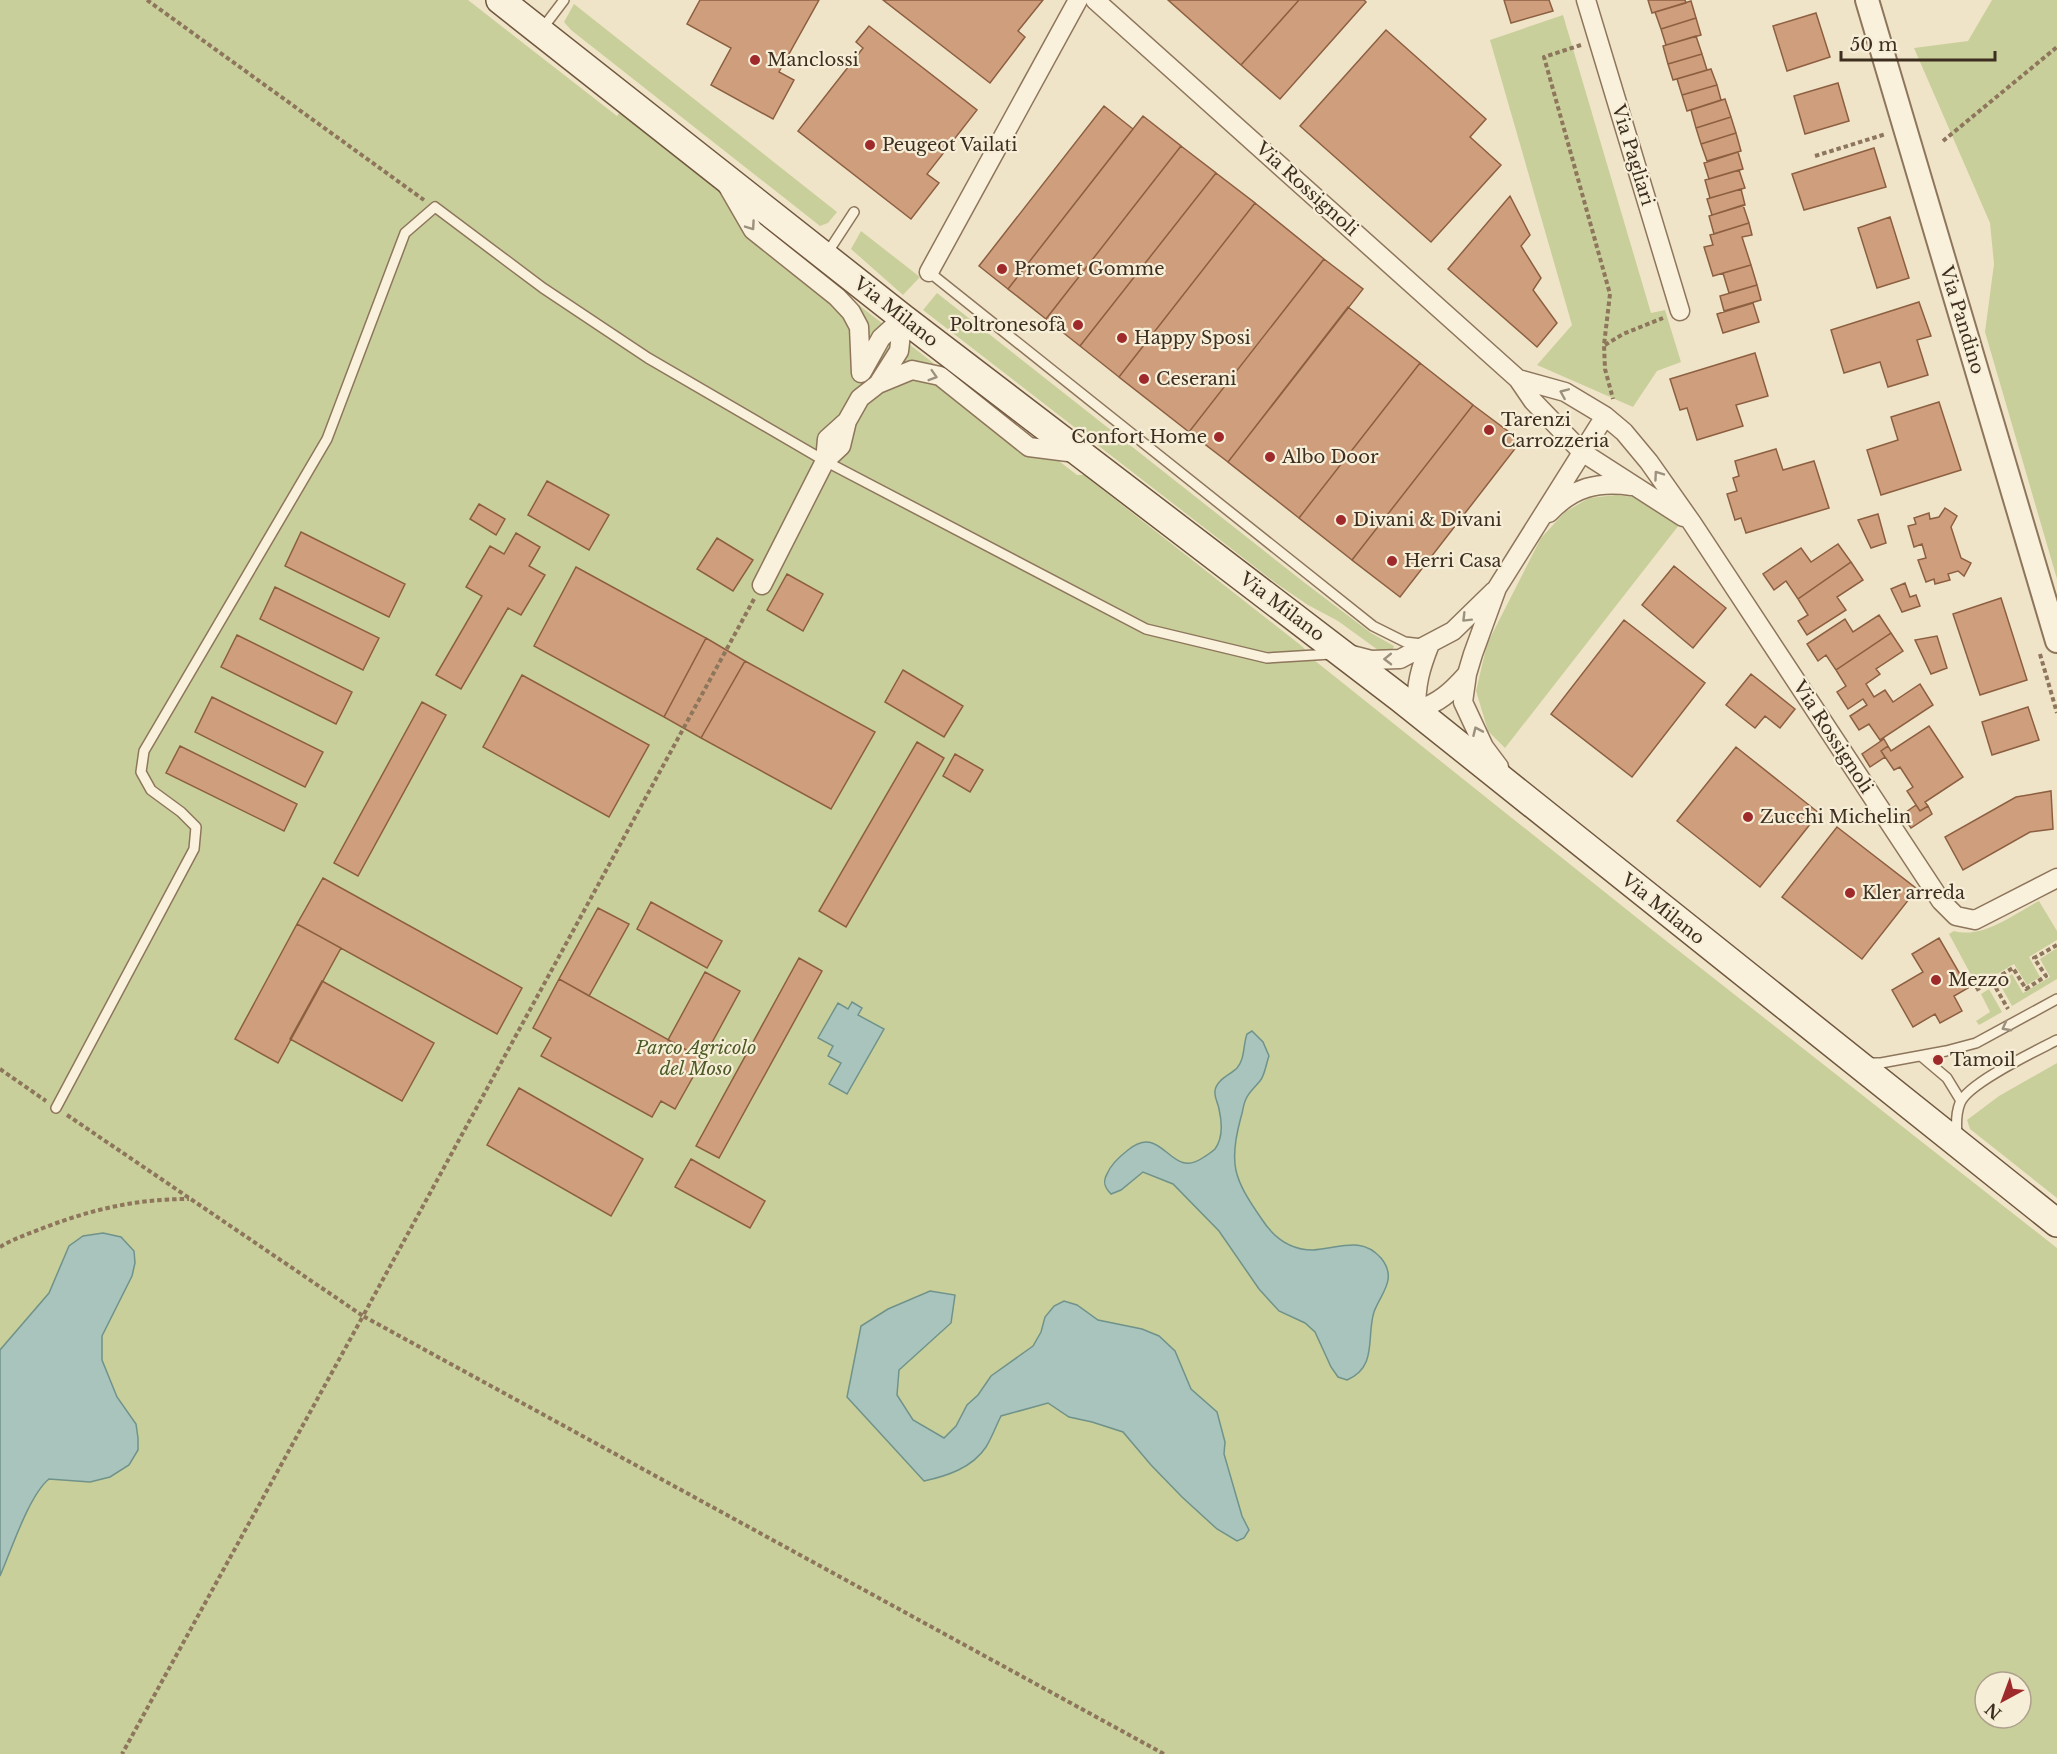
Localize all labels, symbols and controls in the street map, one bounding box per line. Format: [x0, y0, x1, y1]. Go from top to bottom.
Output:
scale bar [1841, 24, 1996, 62]
text: 50 m [1850, 34, 1898, 56]
place label: Manclossi [767, 49, 859, 71]
marker: Manclossi [748, 53, 762, 67]
street label: Via Pagliari [1607, 101, 1659, 208]
place label: Peugeot Vailati [882, 134, 1018, 156]
street label: Via Rossignoli [1251, 137, 1363, 241]
marker: Peugeot Vailati [863, 138, 877, 152]
one-way arrow [744, 219, 755, 230]
place label: Promet Gomme [1014, 258, 1165, 280]
marker: Promet Gomme [995, 262, 1009, 276]
street label: Via Pandino [1935, 262, 1989, 377]
street label: Via Milano [849, 272, 942, 352]
place label: Poltronesofà [950, 314, 1066, 336]
marker: Poltronesofà [1071, 318, 1085, 332]
place label: Happy Sposi [1134, 327, 1251, 349]
marker: Happy Sposi [1115, 331, 1129, 345]
place label: Ceserani [1156, 368, 1236, 390]
one-way arrow [927, 369, 938, 381]
marker: Ceserani [1137, 372, 1151, 386]
one-way arrow [1559, 387, 1569, 400]
place label: Tarenzi Carrozzeria [1501, 409, 1609, 452]
marker: Tarenzi Carrozzeria [1482, 423, 1496, 437]
place label: Confort Home [1071, 426, 1207, 448]
marker: Confort Home [1212, 430, 1226, 444]
place label: Albo Door [1281, 446, 1379, 468]
marker: Albo Door [1263, 450, 1277, 464]
one-way arrow [1654, 471, 1665, 482]
place label: Divani & Divani [1353, 509, 1502, 531]
marker: Divani & Divani [1334, 513, 1348, 527]
place label: Herri Casa [1404, 550, 1502, 572]
marker: Herri Casa [1385, 554, 1399, 568]
street label: Via Milano [1234, 567, 1329, 646]
one-way arrow [1462, 611, 1473, 622]
one-way arrow [1383, 653, 1392, 666]
street label: Via Rossignoli [1788, 676, 1878, 798]
one-way arrow [1472, 727, 1484, 738]
place label: Zucchi Michelin [1760, 806, 1911, 828]
marker: Zucchi Michelin [1741, 810, 1755, 824]
street label: Via Milano [1616, 868, 1709, 949]
place label: Kler arreda [1862, 882, 1965, 904]
marker: Kler arreda [1843, 886, 1857, 900]
place label: Mezzo [1948, 969, 2009, 991]
marker: Mezzo [1929, 973, 1943, 987]
one-way arrow [2001, 1020, 2012, 1031]
park label: Parco Agricolo del Moso [635, 1037, 756, 1080]
place label: Tamoil [1950, 1049, 2016, 1071]
marker: Tamoil [1931, 1053, 1945, 1067]
north arrow [1973, 1670, 2033, 1730]
text: N [1981, 1699, 2005, 1724]

